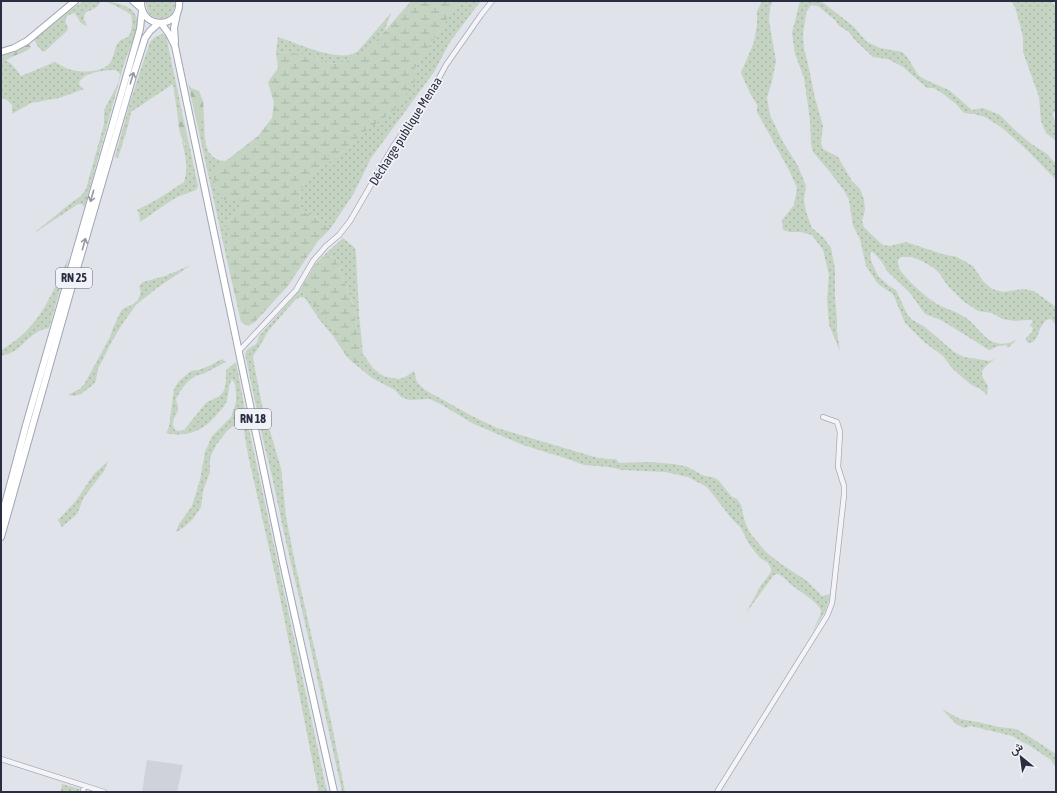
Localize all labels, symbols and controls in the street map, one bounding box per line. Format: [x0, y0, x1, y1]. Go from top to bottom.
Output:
one-way arrow [129, 72, 136, 85]
street label: Décharge publique Menaa [366, 74, 445, 188]
one-way arrow [88, 189, 95, 202]
one-way arrow [81, 237, 88, 250]
road number: RN 25 [56, 268, 92, 288]
road number: RN 18 [235, 409, 271, 429]
north arrow [1001, 737, 1041, 777]
text: ش [1007, 740, 1025, 758]

